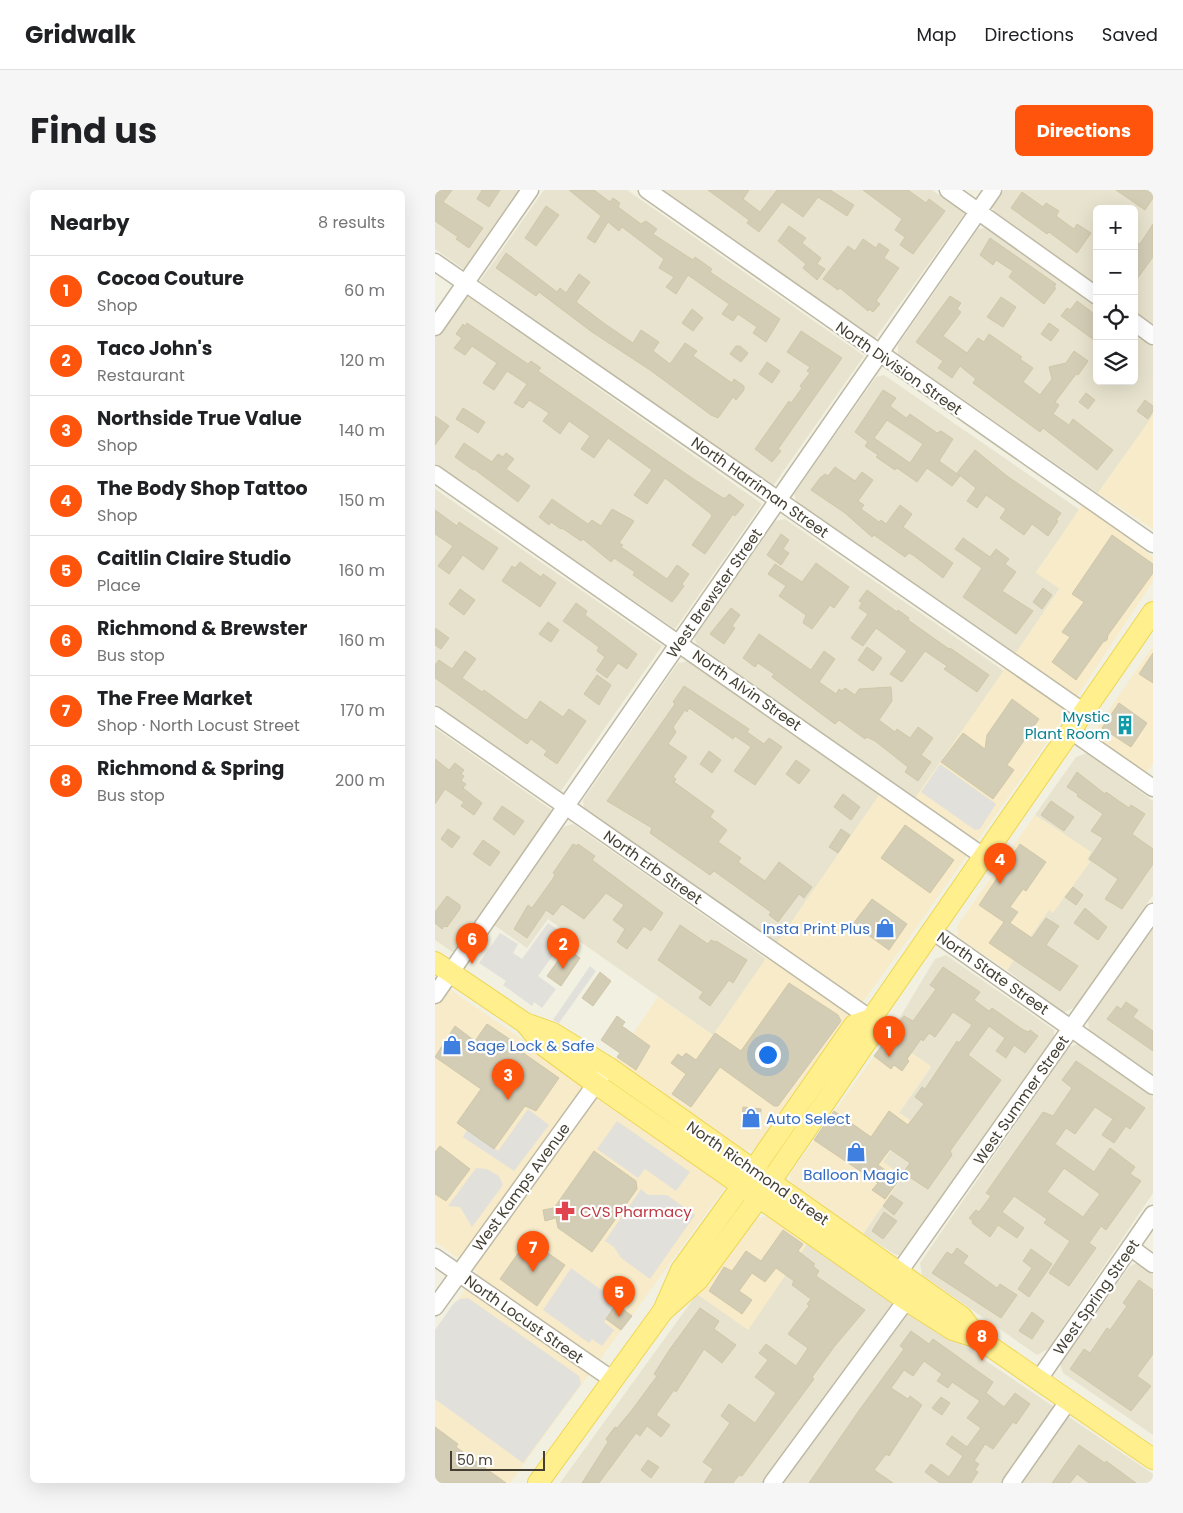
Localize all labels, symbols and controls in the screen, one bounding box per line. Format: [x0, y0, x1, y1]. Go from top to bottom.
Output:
text: Gridwalk [25, 18, 136, 51]
text: Map [917, 22, 956, 47]
text: Directions [984, 22, 1074, 47]
text: Saved [1102, 22, 1158, 47]
button: Directions [1015, 105, 1153, 156]
text: Find us [30, 106, 157, 155]
map controls [1093, 205, 1138, 385]
button: + [1093, 205, 1138, 250]
text: Nearby [50, 208, 130, 237]
text: 8 results [318, 211, 385, 234]
button: − [1093, 250, 1138, 295]
text: Cocoa Couture [97, 265, 244, 292]
text: 1 [63, 279, 69, 302]
text: 60 m [344, 279, 385, 302]
text: Shop [97, 294, 138, 317]
button: locate [1093, 295, 1138, 340]
street label: North Division Street [832, 316, 966, 420]
text: Taco John's [97, 335, 212, 362]
button: layers [1093, 340, 1138, 385]
text: 2 [61, 349, 71, 372]
text: 120 m [340, 349, 385, 372]
text: Restaurant [97, 364, 185, 387]
text: Northside True Value [97, 405, 302, 432]
text: 3 [61, 419, 71, 442]
text: 140 m [339, 419, 385, 442]
street label: North Harriman Street [687, 432, 833, 542]
text: Shop [97, 434, 138, 457]
text: The Body Shop Tattoo [97, 475, 308, 502]
text: 4 [61, 489, 71, 512]
text: 150 m [339, 489, 385, 512]
text: Shop [97, 504, 138, 527]
street label: West Brewster Street [661, 524, 767, 662]
text: Caitlin Claire Studio [97, 545, 291, 572]
text: 5 [61, 559, 71, 582]
text: 160 m [339, 559, 385, 582]
text: Place [97, 574, 141, 597]
text: Richmond & Brewster [97, 615, 307, 642]
text: 6 [61, 629, 71, 652]
text: 160 m [339, 629, 385, 652]
text: Bus stop [97, 644, 165, 667]
street label: North Alvin Street [688, 645, 806, 735]
text: The Free Market [97, 685, 252, 712]
text: 7 [62, 699, 70, 722]
text: 170 m [340, 699, 385, 722]
place label: Mystic Plant Room [1025, 706, 1110, 744]
text: Shop · North Locust Street [97, 714, 300, 737]
building icon: Mystic Plant Room [1114, 714, 1136, 736]
text: Richmond & Spring [97, 755, 284, 782]
text: 8 [61, 769, 71, 792]
text: 200 m [335, 769, 385, 792]
text: Bus stop [97, 784, 165, 807]
street label: North Erb Street [599, 825, 707, 909]
pin: 4 [984, 843, 1016, 884]
shop icon: Insta Print Plus [874, 917, 896, 939]
place label: Insta Print Plus [762, 918, 870, 939]
pin: 6 [456, 923, 488, 964]
street label: North State Street [933, 927, 1053, 1019]
pin: 2 [547, 928, 579, 969]
pin: 1 [873, 1016, 905, 1057]
street label: West Summer Street [968, 1031, 1074, 1169]
shop icon: Sage Lock & Safe [441, 1034, 463, 1056]
place label: Sage Lock & Safe [467, 1035, 595, 1056]
your location [755, 1042, 781, 1068]
pin: 3 [492, 1059, 524, 1100]
shop icon: Auto Select [740, 1107, 762, 1129]
place label: Auto Select [766, 1108, 850, 1129]
street label: North Richmond Street [683, 1116, 833, 1230]
street label: West Kamps Avenue [467, 1118, 575, 1256]
shop icon: Balloon Magic [845, 1141, 867, 1163]
place label: Balloon Magic [803, 1164, 909, 1185]
pharmacy icon: CVS Pharmacy [554, 1200, 576, 1222]
place label: CVS Pharmacy [580, 1201, 692, 1222]
pin: 7 [517, 1231, 549, 1272]
street label: West Spring Street [1048, 1235, 1144, 1359]
street label: North Locust Street [460, 1270, 588, 1368]
pin: 5 [603, 1276, 635, 1317]
pin: 8 [966, 1320, 998, 1361]
scale bar [450, 1448, 545, 1471]
text: 50 m [457, 1450, 493, 1470]

